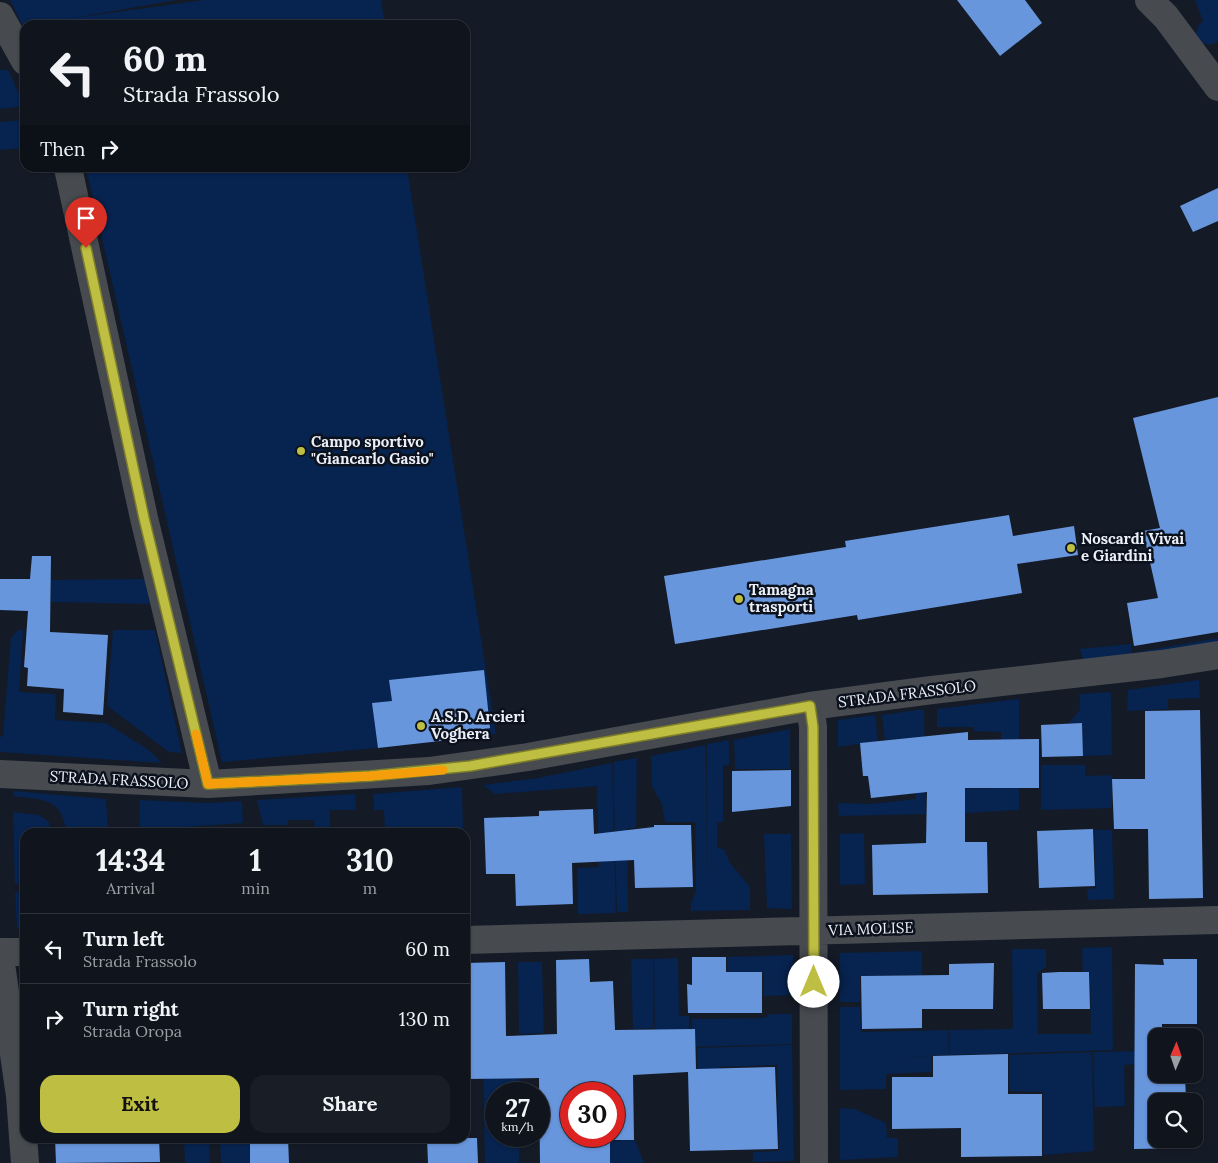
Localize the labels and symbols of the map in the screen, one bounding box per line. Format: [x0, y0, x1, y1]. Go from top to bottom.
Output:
pin [65, 197, 107, 248]
place label: Campo sportivo "Giancarlo Gasio" [311, 432, 434, 468]
marker: Campo sportivo "Giancarlo Gasio" [295, 445, 307, 457]
place label: Noscardi Vivai e Giardini [1081, 529, 1184, 565]
marker: Noscardi Vivai e Giardini [1065, 542, 1077, 554]
place label: Tamagna trasporti [749, 580, 814, 616]
marker: Tamagna trasporti [733, 593, 745, 605]
street label: STRADA FRASSOLO [837, 676, 977, 711]
place label: A.S.D. Arcieri Voghera [431, 707, 525, 743]
marker: A.S.D. Arcieri Voghera [415, 720, 427, 732]
street label: STRADA FRASSOLO [49, 766, 189, 793]
street label: VIA MOLISE [827, 918, 914, 940]
position arrow [787, 955, 839, 1007]
north arrow [1148, 1028, 1202, 1082]
speed limit sign: 30 [560, 1082, 625, 1147]

